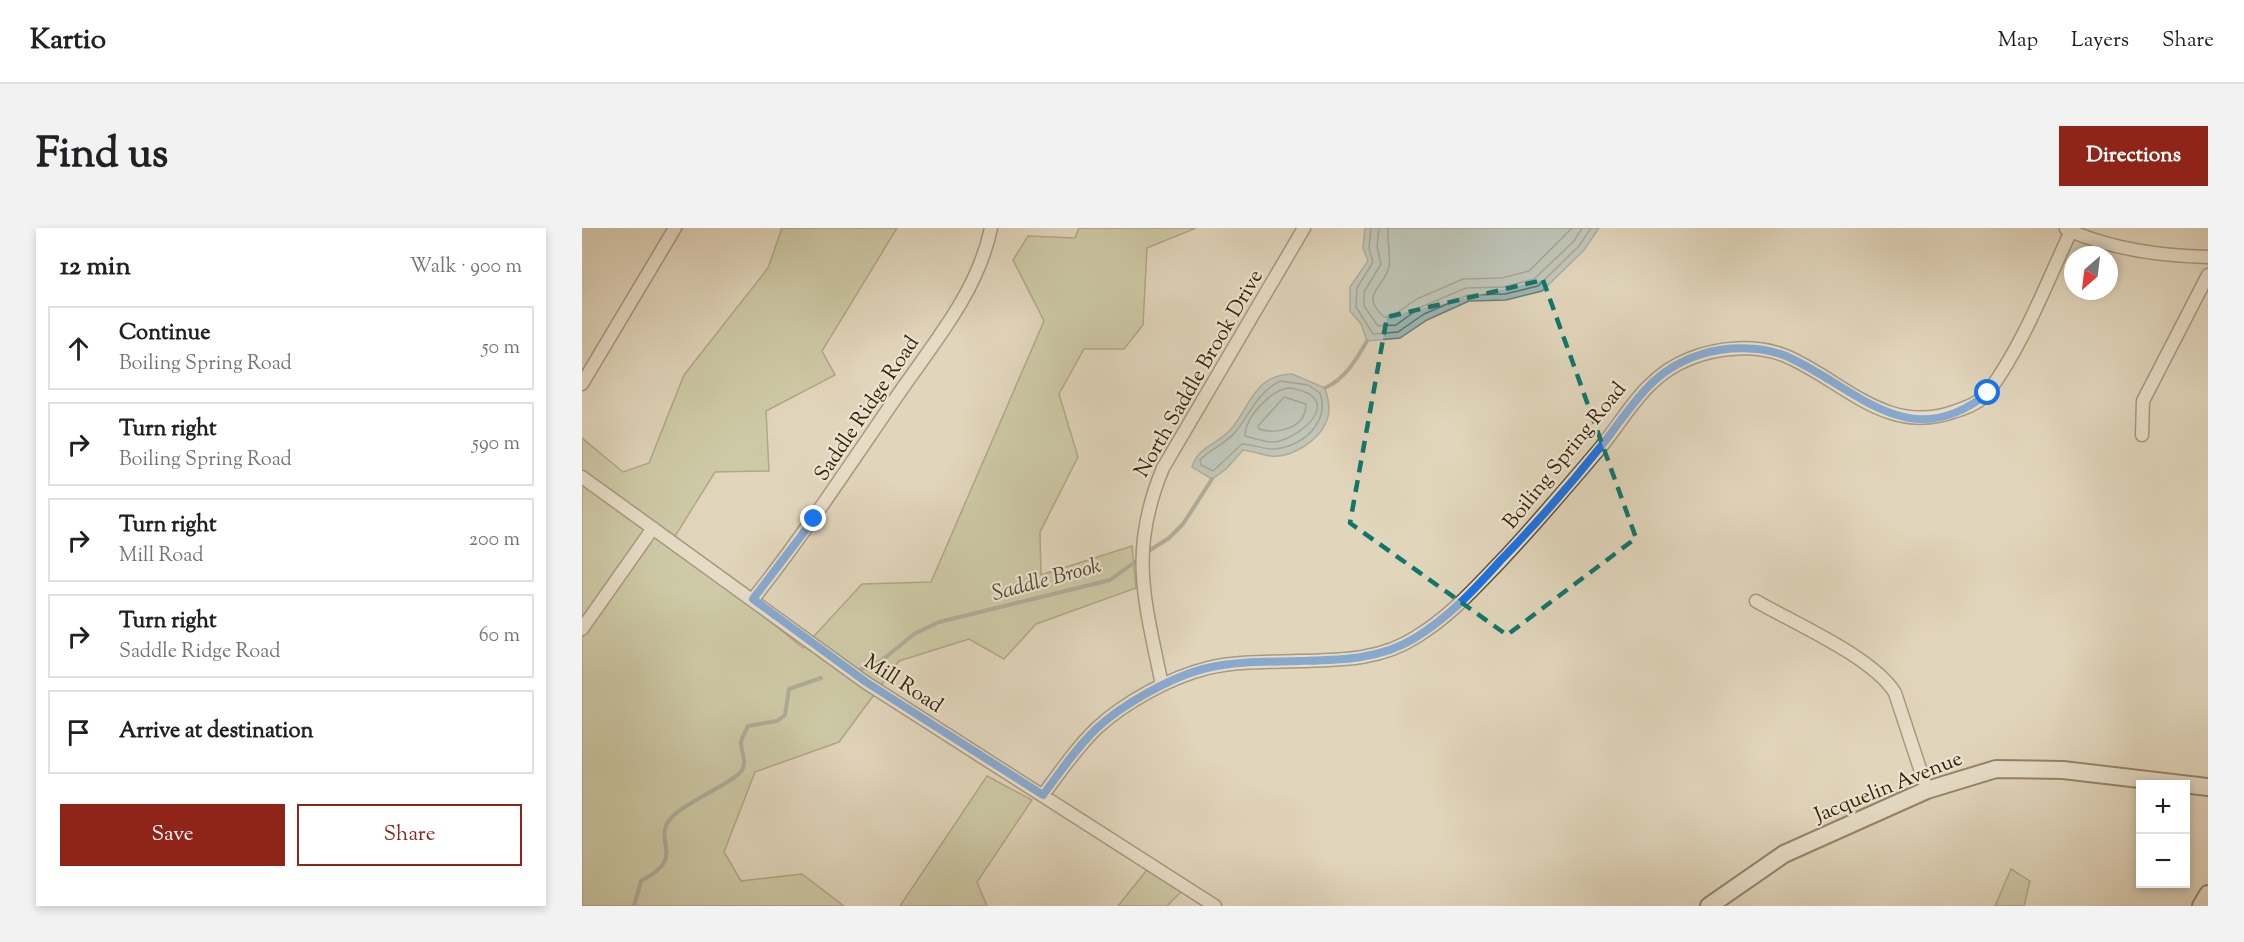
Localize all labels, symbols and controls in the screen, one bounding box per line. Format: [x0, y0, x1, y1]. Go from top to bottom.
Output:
text: Kartio [30, 21, 106, 61]
text: Map [1998, 26, 2038, 56]
text: Layers [2071, 26, 2129, 56]
text: Share [2162, 26, 2214, 56]
text: Find us [36, 126, 168, 186]
button: Directions [2059, 126, 2208, 186]
north arrow [2064, 246, 2118, 300]
text: 12 min [60, 249, 131, 286]
text: Walk · 900 m [410, 253, 522, 282]
street label: North Saddle Brook Drive [1128, 264, 1272, 484]
text: Continue [119, 318, 210, 350]
street label: Saddle Ridge Road [808, 330, 928, 488]
icon: ahead [62, 332, 95, 365]
text: 50 m [482, 334, 520, 363]
text: Boiling Spring Road [119, 350, 292, 379]
street label: Boiling Spring Road [1497, 376, 1634, 536]
route start [1974, 379, 2000, 405]
text: Turn right [119, 414, 216, 446]
icon: right [62, 428, 95, 461]
text: 590 m [472, 430, 520, 459]
text: Boiling Spring Road [119, 446, 292, 475]
route end [800, 505, 826, 531]
text: Turn right [119, 510, 216, 542]
icon: right [62, 524, 95, 557]
text: 200 m [469, 526, 520, 555]
text: Mill Road [119, 542, 203, 571]
water label: Saddle Brook [989, 551, 1105, 611]
text: Turn right [119, 606, 216, 638]
icon: right [62, 620, 95, 653]
text: 60 m [479, 622, 520, 651]
text: Saddle Ridge Road [119, 638, 280, 667]
street label: Mill Road [858, 648, 948, 721]
icon: arrive [62, 716, 95, 749]
text: Arrive at destination [119, 716, 314, 748]
street label: Jacquelin Avenue [1809, 745, 1967, 832]
map controls [2136, 780, 2190, 888]
button: + [2136, 780, 2190, 834]
button: Save [60, 804, 285, 866]
button: Share [297, 804, 522, 866]
button: − [2136, 834, 2190, 888]

